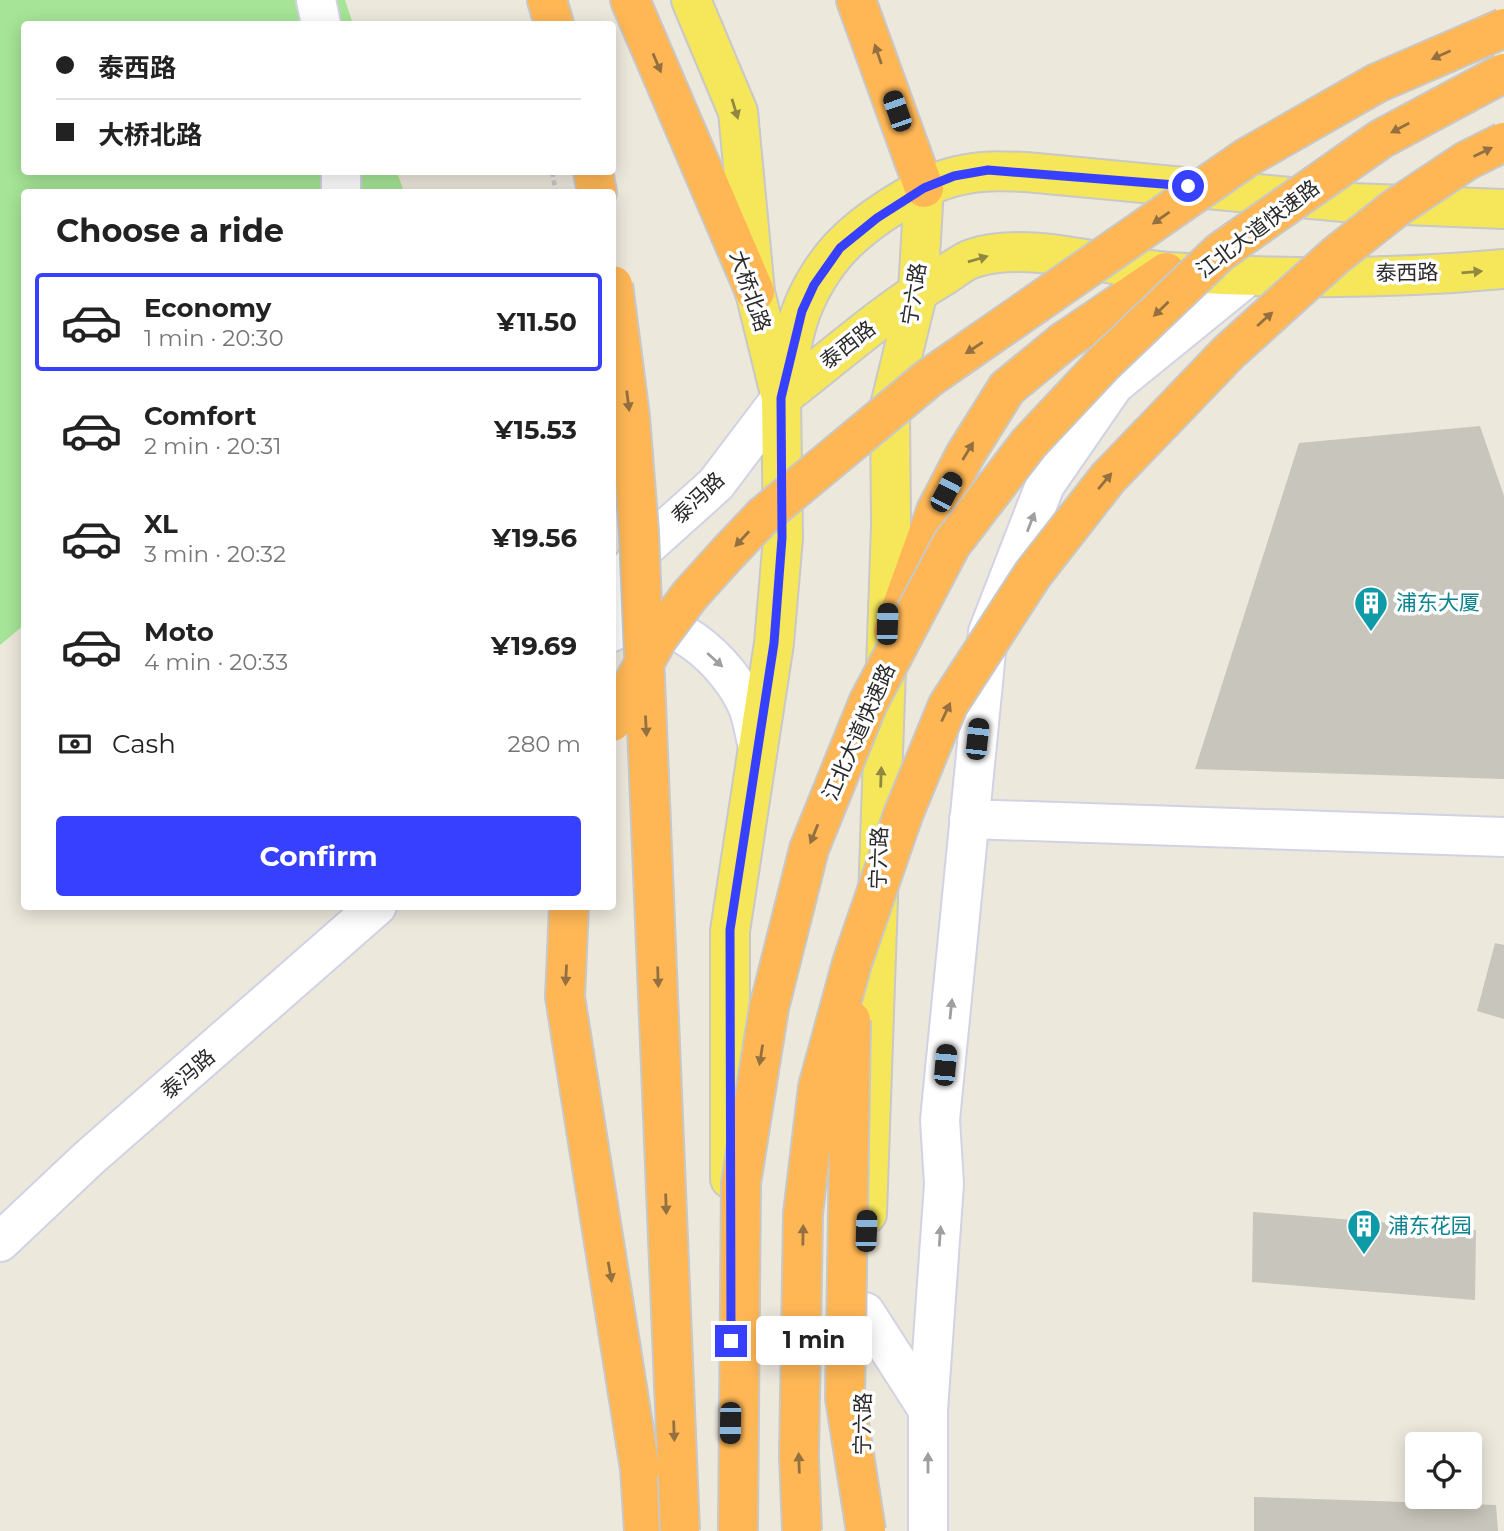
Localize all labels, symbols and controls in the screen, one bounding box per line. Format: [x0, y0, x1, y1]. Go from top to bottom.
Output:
one-way arrow [872, 43, 883, 64]
one-way arrow [1431, 49, 1451, 61]
text: 泰西路 [98, 52, 176, 84]
one-way arrow [652, 52, 663, 73]
car [881, 88, 914, 134]
one-way arrow [731, 98, 741, 119]
text: 大桥北路 [98, 119, 202, 151]
one-way arrow [1391, 122, 1410, 134]
one-way arrow [1474, 146, 1494, 158]
route start [1172, 170, 1204, 202]
street label: 江北大道快速路 [1191, 174, 1324, 283]
text: Choose a ride [56, 211, 284, 250]
one-way arrow [1152, 211, 1170, 225]
street label: 大桥北路 [725, 247, 776, 335]
one-way arrow [967, 253, 989, 264]
street label: 泰西路 [1375, 259, 1439, 286]
street label: 宁六路 [896, 261, 931, 327]
one-way arrow [1462, 266, 1484, 277]
icon: car [60, 291, 123, 354]
text: Economy [144, 292, 271, 324]
one-way arrow [1152, 300, 1169, 317]
text: ¥11.50 [497, 306, 577, 338]
one-way arrow [1256, 312, 1273, 328]
street label: 泰西路 [815, 315, 880, 374]
text: 1 min · 20:30 [144, 324, 284, 352]
one-way arrow [965, 341, 983, 355]
one-way arrow [622, 390, 633, 412]
icon: car [60, 399, 123, 462]
text: Comfort [144, 400, 256, 432]
text: ¥15.53 [494, 414, 577, 446]
text: 2 min · 20:31 [144, 432, 281, 460]
one-way arrow [962, 441, 974, 460]
street label: 泰冯路 [666, 467, 729, 529]
car [927, 469, 966, 515]
one-way arrow [1097, 473, 1112, 490]
icon: car [60, 507, 123, 570]
text: XL [144, 508, 178, 540]
one-way arrow [1026, 511, 1037, 532]
text: ¥19.56 [492, 522, 577, 554]
one-way arrow [734, 530, 750, 548]
text: 3 min · 20:32 [144, 540, 286, 568]
building icon: 浦东大厦 [1352, 584, 1390, 633]
place label: 浦东大厦 [1396, 590, 1480, 615]
car [876, 603, 899, 645]
icon: car [60, 615, 123, 678]
text: Moto [144, 616, 214, 648]
text: ¥19.69 [491, 630, 577, 662]
text: 4 min · 20:33 [144, 648, 288, 676]
one-way arrow [706, 652, 723, 668]
street label: 江北大道快速路 [817, 660, 900, 804]
one-way arrow [940, 702, 952, 722]
one-way arrow [640, 715, 651, 737]
car [965, 717, 990, 761]
icon: cash [56, 725, 94, 763]
text: Cash [112, 728, 176, 760]
text: 280 m [508, 730, 581, 758]
one-way arrow [876, 766, 887, 788]
button: Confirm [56, 816, 581, 896]
one-way arrow [809, 824, 820, 845]
street label: 宁六路 [865, 826, 892, 890]
one-way arrow [560, 964, 571, 986]
one-way arrow [652, 966, 663, 988]
one-way arrow [945, 998, 956, 1020]
car [933, 1043, 958, 1087]
street label: 泰冯路 [156, 1044, 220, 1104]
one-way arrow [755, 1044, 766, 1066]
one-way arrow [660, 1193, 672, 1215]
building icon: 浦东花园 [1345, 1207, 1383, 1256]
car [855, 1210, 878, 1252]
place label: 浦东花园 [1388, 1213, 1472, 1238]
one-way arrow [797, 1224, 809, 1246]
one-way arrow [935, 1224, 946, 1246]
one-way arrow [605, 1261, 616, 1283]
callout: 1 min [756, 1316, 871, 1366]
route end [715, 1325, 747, 1357]
text: 1 min [783, 1326, 845, 1354]
street label: 宁六路 [849, 1392, 876, 1456]
car [720, 1402, 741, 1444]
one-way arrow [669, 1421, 680, 1443]
map controls [1405, 1432, 1482, 1509]
button: locate [1405, 1432, 1482, 1509]
one-way arrow [793, 1452, 805, 1474]
one-way arrow [922, 1452, 934, 1474]

